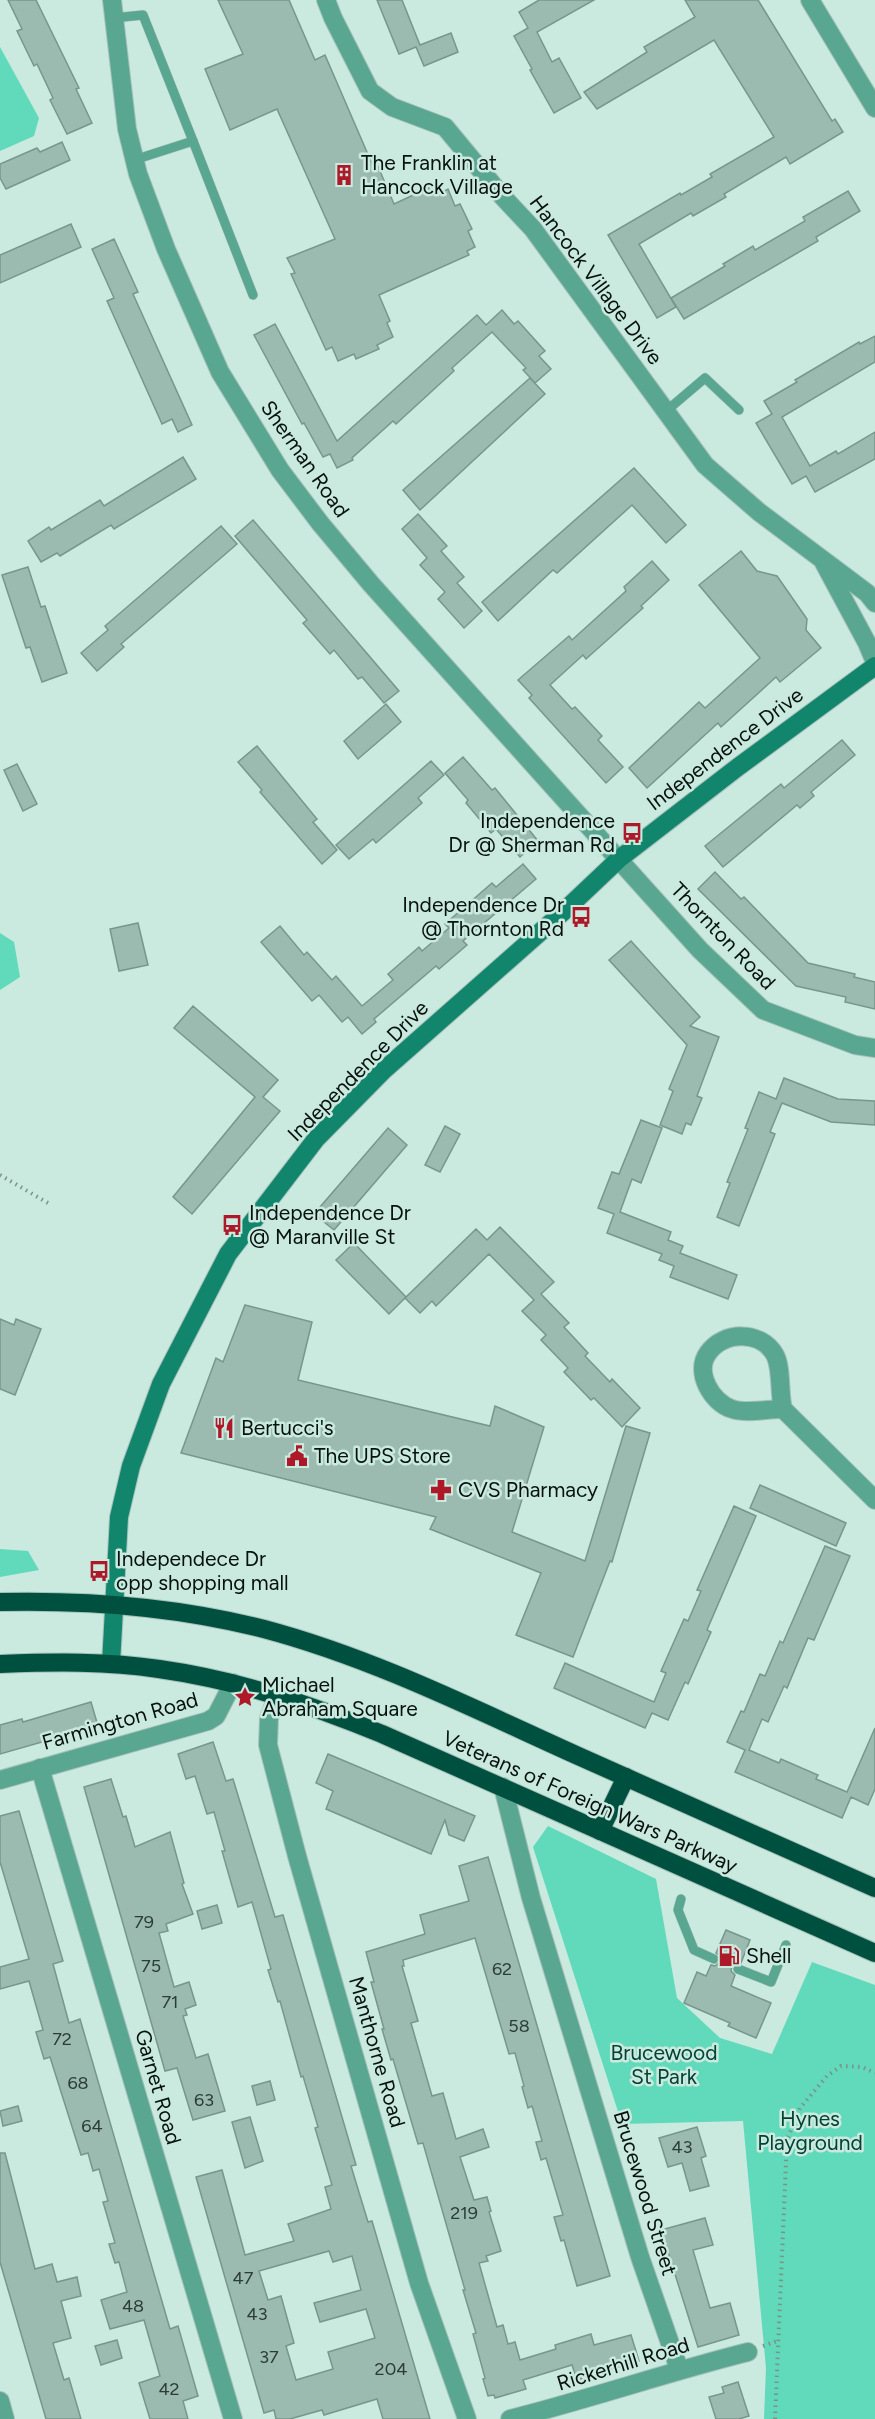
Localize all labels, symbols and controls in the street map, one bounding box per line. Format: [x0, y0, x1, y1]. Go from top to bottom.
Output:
place label: The Franklin at Hancock Village [361, 150, 513, 199]
building icon: The Franklin at Hancock Village [332, 163, 356, 187]
street label: Hancock Village Drive [525, 190, 668, 369]
street label: Sherman Road [256, 395, 355, 522]
street label: Independence Drive [642, 682, 808, 815]
place label: Independence Dr @ Sherman Rd [448, 808, 615, 857]
bus stop icon: Independence Dr @ Sherman Rd [620, 821, 644, 845]
street label: Thornton Road [666, 877, 781, 995]
place label: Independence Dr @ Thornton Rd [402, 892, 564, 941]
bus stop icon: Independence Dr @ Thornton Rd [569, 905, 593, 929]
street label: Independence Drive [282, 995, 433, 1146]
place label: Independence Dr @ Maranville St [249, 1200, 411, 1249]
bus stop icon: Independence Dr @ Maranville St [220, 1213, 244, 1237]
place label: Bertucci's [241, 1415, 334, 1440]
restaurant icon: Bertucci's [212, 1416, 236, 1440]
place label: The UPS Store [314, 1443, 451, 1468]
public building icon: The UPS Store [285, 1444, 309, 1468]
place label: CVS Pharmacy [458, 1477, 598, 1502]
pharmacy icon: CVS Pharmacy [429, 1478, 453, 1502]
place label: Independece Dr opp shopping mall [116, 1546, 289, 1595]
bus stop icon: Independece Dr opp shopping mall [87, 1559, 111, 1583]
place label: Michael Abraham Square [262, 1672, 418, 1721]
place icon: Michael Abraham Square [233, 1685, 257, 1709]
street label: Farmington Road [39, 1686, 201, 1755]
street label: Veterans of Foreign Wars Parkway [439, 1725, 742, 1878]
house number: 79 [134, 1911, 154, 1933]
place label: Shell [746, 1943, 791, 1968]
fuel station icon: Shell [717, 1944, 741, 1968]
house number: 75 [141, 1955, 161, 1977]
house number: 62 [492, 1958, 512, 1980]
street label: Manthorne Road [344, 1974, 411, 2130]
house number: 71 [161, 1991, 179, 2013]
house number: 58 [508, 2015, 530, 2037]
street label: Garnet Road [130, 2026, 187, 2147]
house number: 72 [52, 2028, 72, 2050]
park label: Brucewood St Park [610, 2040, 718, 2089]
house number: 68 [67, 2072, 89, 2094]
house number: 63 [194, 2089, 214, 2111]
park label: Hynes Playground [757, 2106, 863, 2155]
street label: Brucewood Street [609, 2107, 682, 2278]
house number: 64 [81, 2115, 103, 2137]
house number: 43 [672, 2136, 692, 2158]
house number: 219 [450, 2202, 478, 2224]
house number: 47 [233, 2267, 254, 2289]
house number: 48 [122, 2295, 144, 2317]
house number: 43 [247, 2303, 267, 2325]
street label: Rickerhill Road [554, 2332, 692, 2396]
house number: 37 [259, 2346, 279, 2368]
house number: 204 [375, 2358, 407, 2380]
house number: 42 [158, 2378, 180, 2400]

